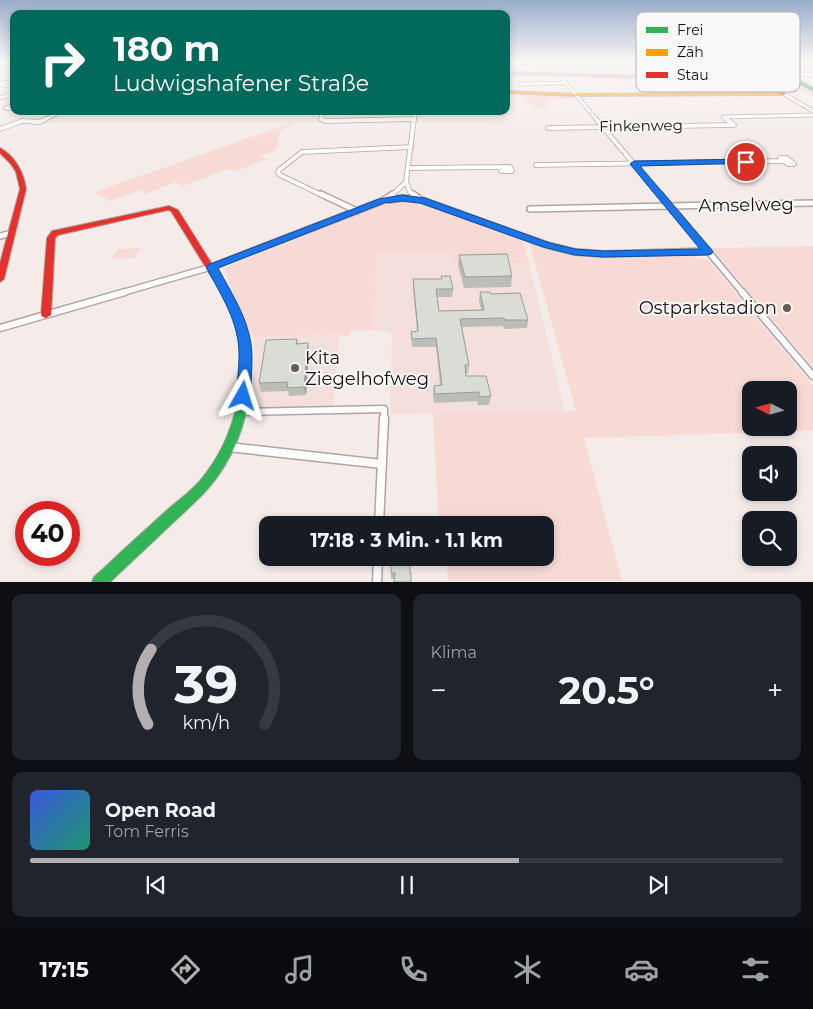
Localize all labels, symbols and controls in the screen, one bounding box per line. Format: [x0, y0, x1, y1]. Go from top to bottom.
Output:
legend [636, 12, 800, 92]
text: Frei [677, 21, 703, 39]
text: 180 m [113, 27, 220, 70]
icon: right [30, 30, 95, 95]
text: Zäh [677, 43, 704, 61]
text: Stau [677, 66, 709, 84]
text: Ludwigshafener Straße [113, 70, 369, 97]
street label: Finkenweg [599, 115, 683, 136]
pin [725, 141, 767, 183]
icon: arrive [732, 148, 760, 176]
street label: Amselweg [698, 193, 794, 217]
place label: Ostparkstadion [639, 297, 777, 319]
marker: Ostparkstadion [781, 302, 793, 314]
place label: Kita Ziegelhofweg [305, 347, 429, 390]
marker: Kita Ziegelhofweg [289, 362, 301, 374]
position arrow [216, 369, 268, 421]
north arrow [742, 381, 798, 436]
map controls [742, 381, 797, 566]
button: sound [742, 446, 797, 501]
speed limit sign: 40 [15, 501, 80, 566]
button: search [742, 511, 797, 566]
text: 17:18 · 3 Min. · 1.1 km [310, 529, 503, 552]
text: Klima [431, 643, 477, 662]
text: 39 [173, 653, 238, 716]
text: 20.5° [559, 667, 655, 714]
text: − [431, 673, 447, 707]
text: + [767, 673, 783, 707]
text: km/h [182, 712, 230, 733]
text: Open Road [105, 799, 216, 822]
text: Tom Ferris [105, 822, 189, 841]
icon: previous [142, 871, 170, 899]
icon: pause [393, 871, 421, 899]
icon: next [644, 871, 672, 899]
icon: directions [168, 952, 203, 987]
icon: music [282, 952, 317, 987]
icon: phone [396, 952, 431, 987]
icon: climate [510, 952, 545, 987]
icon: car [624, 952, 659, 987]
icon: filters [738, 952, 773, 987]
text: 17:15 [40, 956, 89, 983]

